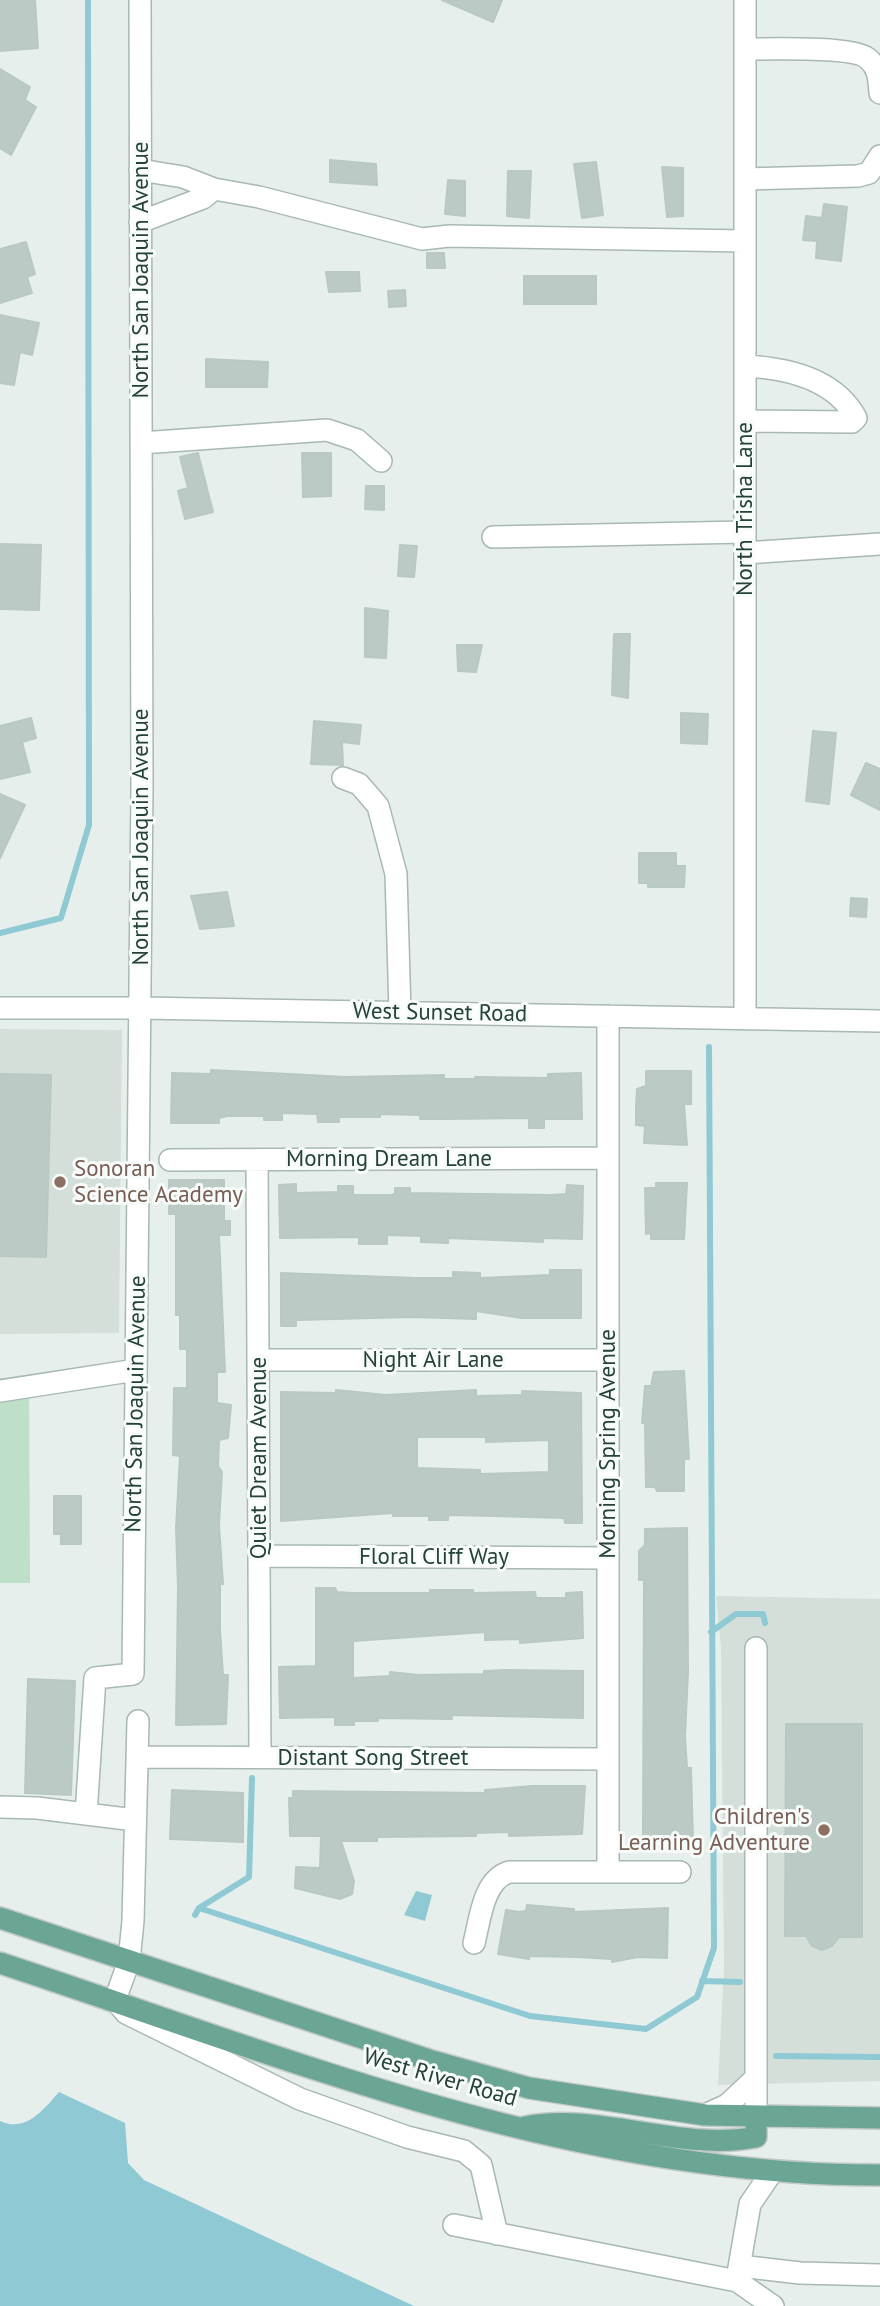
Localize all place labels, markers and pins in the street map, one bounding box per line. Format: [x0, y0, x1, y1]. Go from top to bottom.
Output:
place label: Sonoran Science Academy [74, 1155, 243, 1209]
marker: Sonoran Science Academy [52, 1174, 68, 1190]
place label: Children's Learning Adventure [618, 1803, 810, 1857]
marker: Children's Learning Adventure [816, 1822, 832, 1838]

